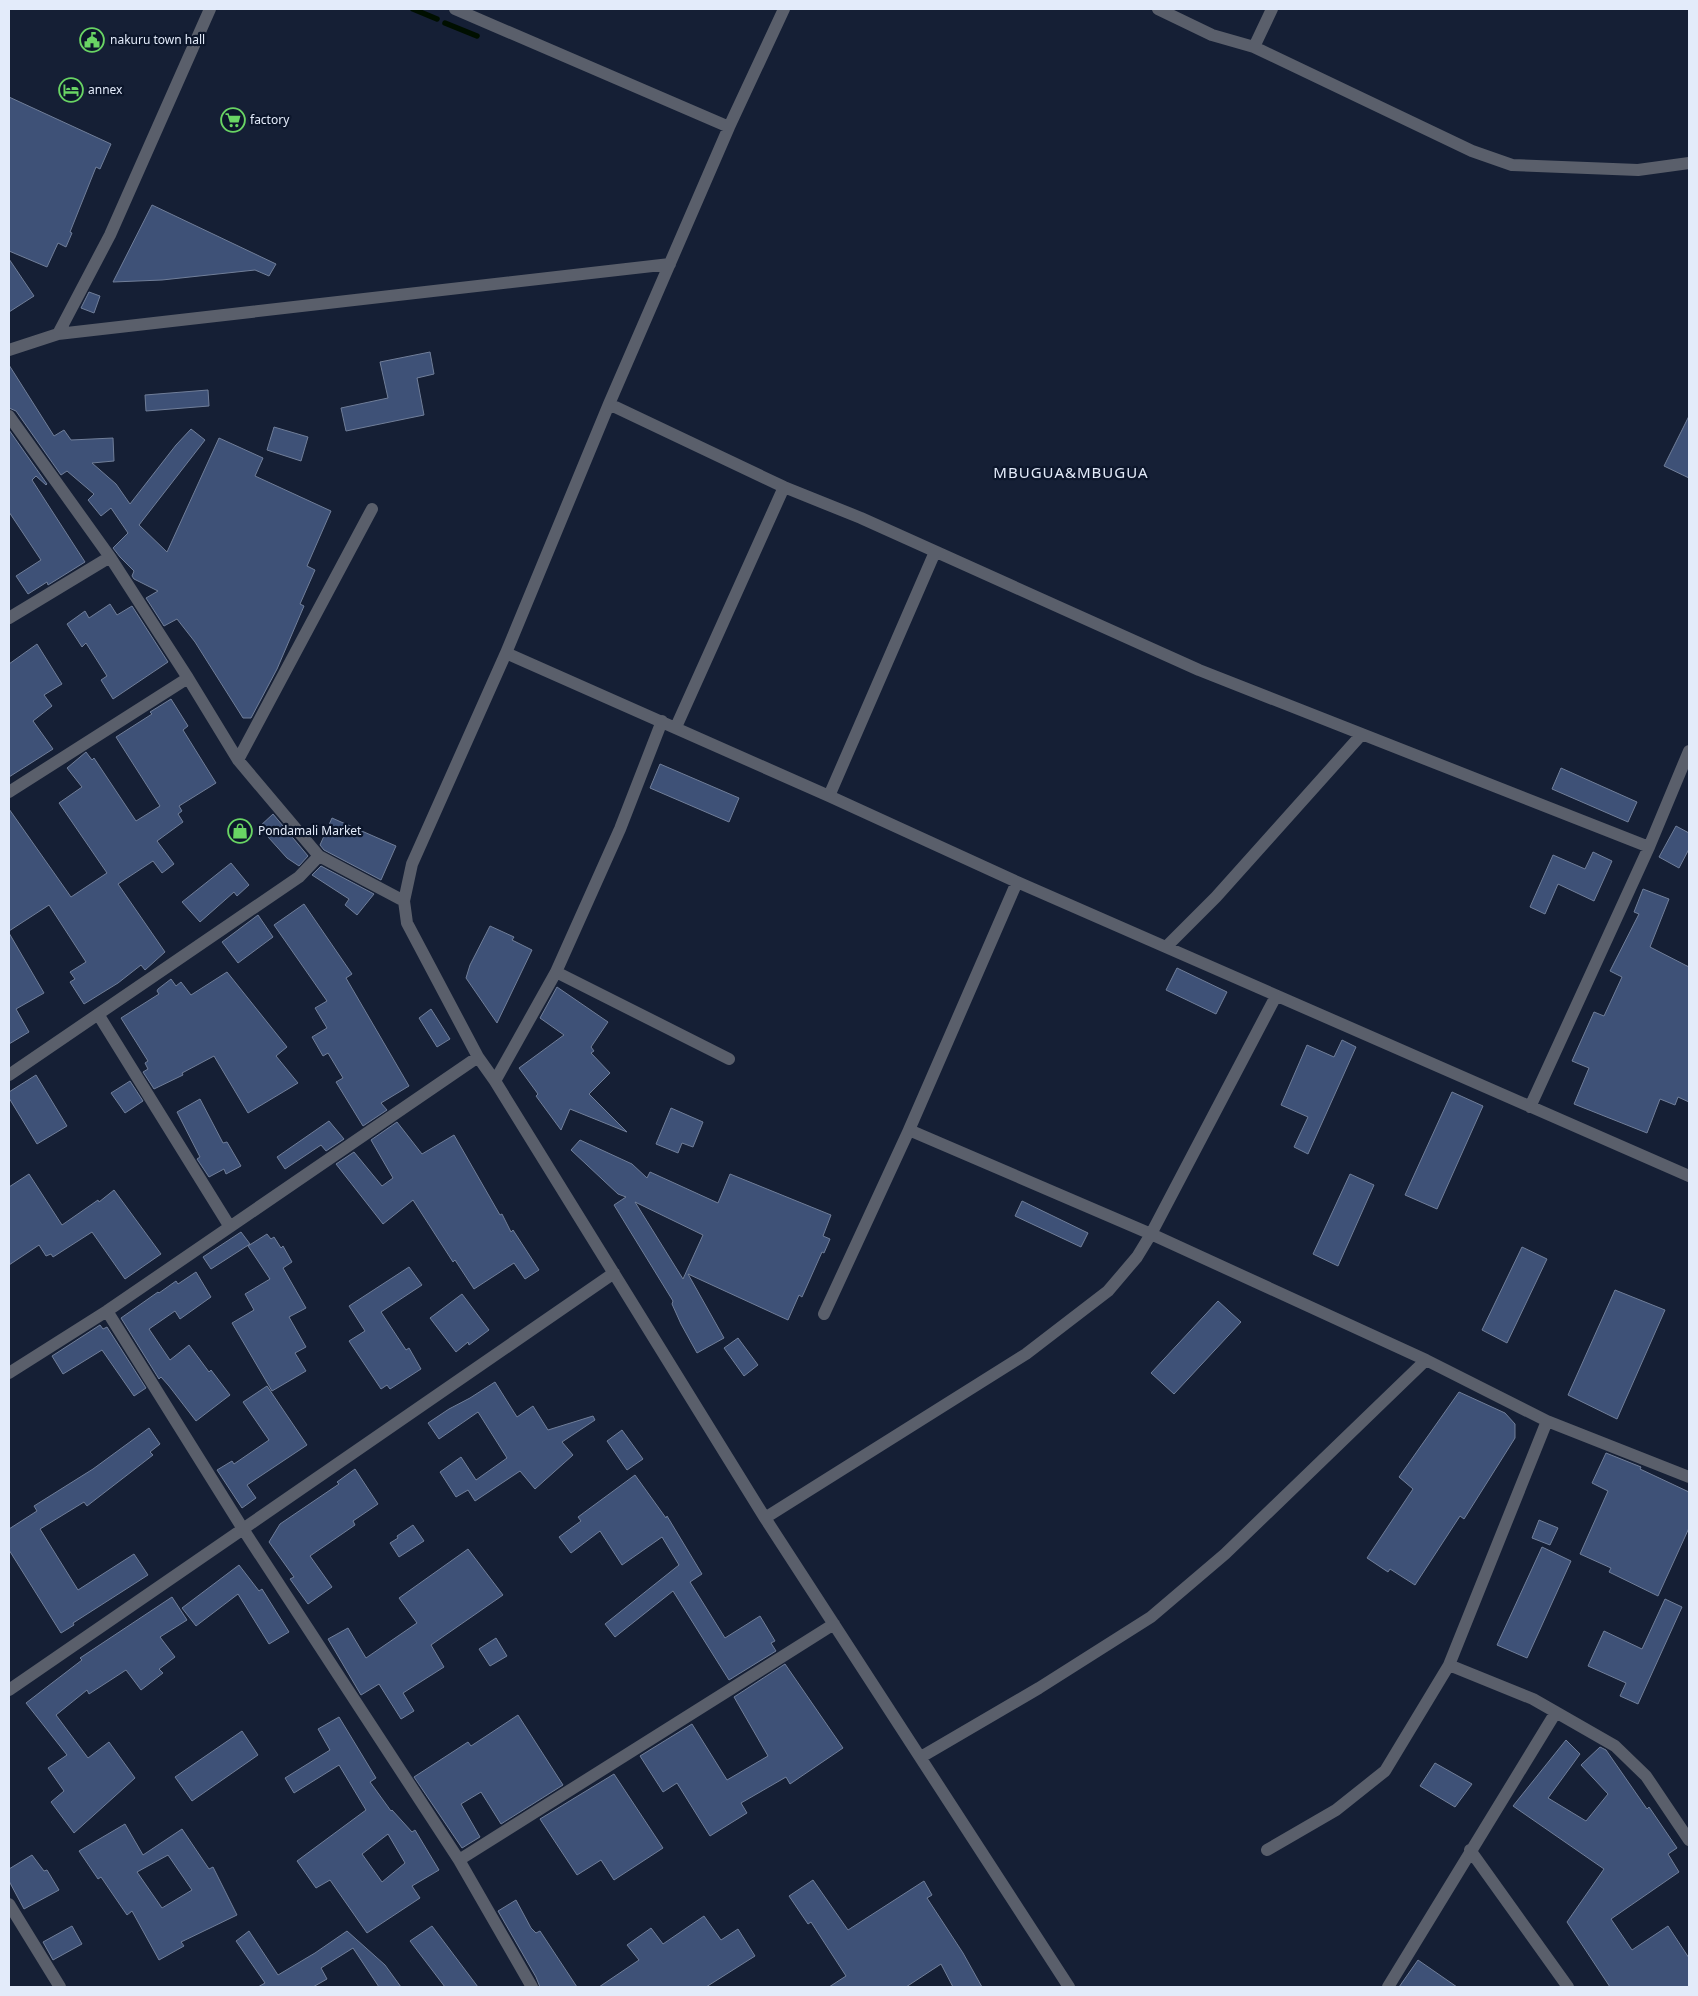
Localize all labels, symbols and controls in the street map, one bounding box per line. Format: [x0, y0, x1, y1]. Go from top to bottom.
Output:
public building icon: nakuru town hall [79, 27, 105, 53]
place label: nakuru town hall [110, 31, 205, 48]
hotel icon: annex [58, 77, 84, 103]
place label: annex [88, 81, 123, 98]
supermarket icon: factory [220, 107, 246, 133]
place label: factory [250, 111, 290, 128]
district label: MBUGUA&MBUGUA [993, 462, 1149, 482]
shop icon: Pondamali Market [227, 818, 253, 844]
place label: Pondamali Market [258, 822, 362, 839]

